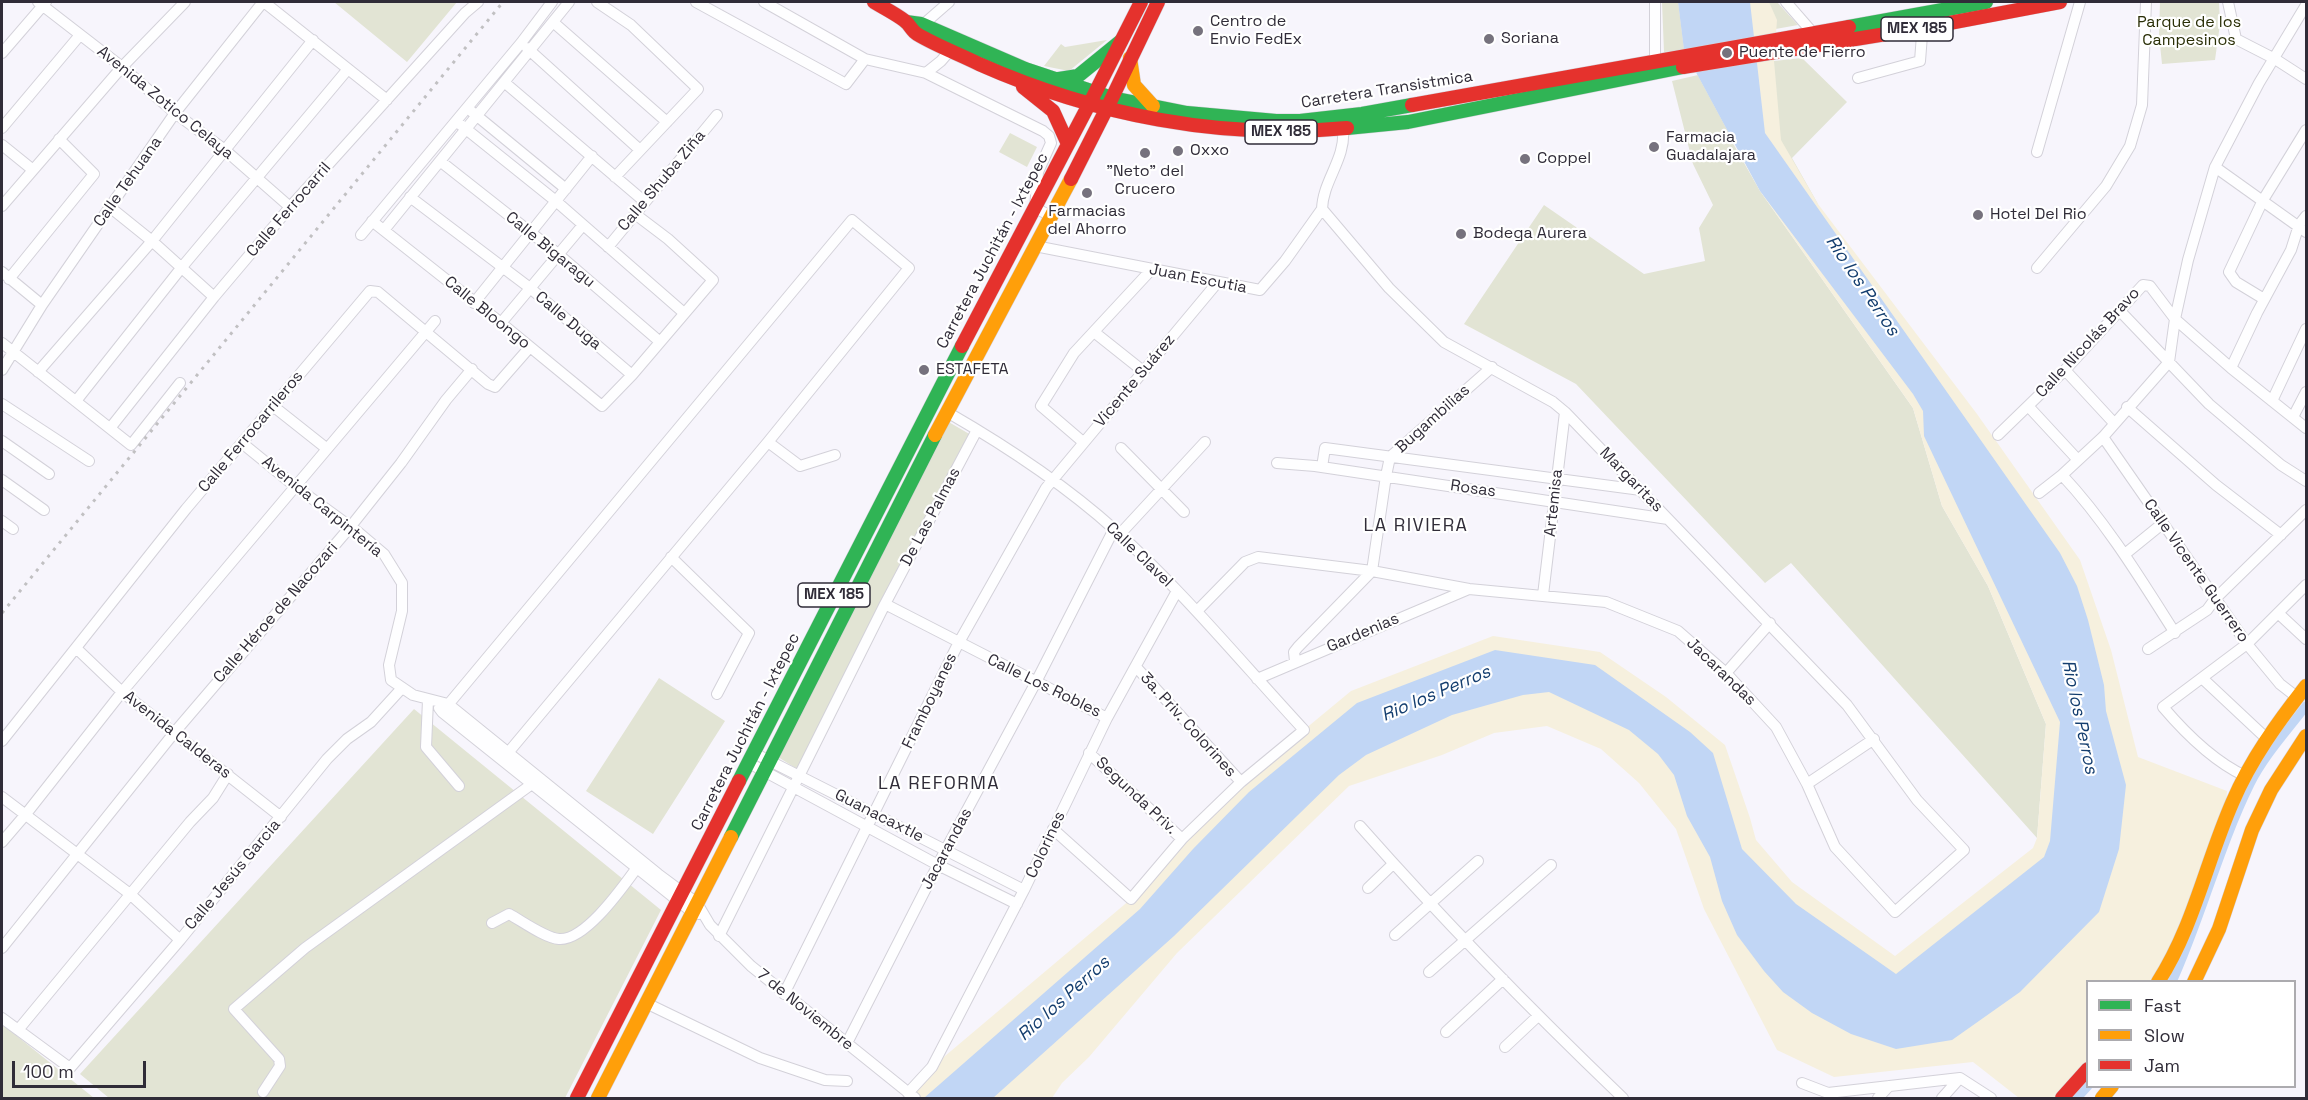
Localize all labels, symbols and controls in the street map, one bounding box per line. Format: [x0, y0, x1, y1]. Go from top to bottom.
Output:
place label: Centro de Envio FedEx [1210, 12, 1302, 50]
park label: Parque de los Campesinos [2137, 13, 2241, 51]
road number: MEX 185 [1881, 17, 1953, 41]
marker: Centro de Envio FedEx [1191, 24, 1205, 38]
place label: Soriana [1501, 29, 1559, 49]
marker: Soriana [1482, 32, 1496, 46]
street label: Avenida Zotico Celaya [93, 42, 237, 164]
place label: Puente de Fierro [1739, 43, 1866, 63]
marker: Puente de Fierro [1720, 46, 1734, 60]
street label: Carretera Transistmica [1300, 67, 1474, 113]
road number: MEX 185 [1245, 120, 1317, 144]
street label: Calle Shuba Ziña [614, 127, 710, 235]
place label: Farmacia Guadalajara [1666, 128, 1756, 166]
street label: Calle Tehuana [90, 133, 166, 231]
marker: Farmacia Guadalajara [1647, 140, 1661, 154]
place label: Oxxo [1190, 141, 1229, 161]
marker: Oxxo [1171, 144, 1185, 158]
marker: "Neto" del Crucero [1138, 146, 1152, 160]
place label: Coppel [1537, 149, 1591, 169]
street label: Carretera Juchitán - Ixtepec [933, 150, 1053, 352]
marker: Coppel [1518, 152, 1532, 166]
street label: Calle Ferrocarril [243, 159, 335, 261]
place label: "Neto" del Crucero [1106, 162, 1184, 200]
marker: Farmacias del Ahorro [1080, 186, 1094, 200]
place label: Farmacias del Ahorro [1047, 202, 1127, 240]
place label: Hotel Del Rio [1990, 205, 2087, 225]
street label: Calle Bigaragu [501, 208, 599, 292]
marker: Hotel Del Rio [1971, 208, 1985, 222]
place label: Bodega Aurera [1473, 224, 1587, 244]
marker: Bodega Aurera [1454, 227, 1468, 241]
water label: Rio los Perros [1821, 232, 1903, 340]
street label: Juan Escutia [1147, 260, 1249, 298]
street label: Calle Bloongo [440, 272, 534, 354]
street label: Calle Nicolás Bravo [2032, 284, 2144, 402]
street label: Calle Duga [531, 288, 605, 354]
street label: Vicente Suárez [1091, 331, 1179, 431]
place label: ESTAFETA [936, 360, 1009, 380]
marker: ESTAFETA [917, 363, 931, 377]
street label: Calle Ferrocarrileros [195, 367, 307, 497]
street label: Bugambilias [1392, 381, 1474, 457]
street label: Margaritas [1595, 443, 1667, 517]
street label: Avenida Carpintería [258, 452, 386, 562]
street label: De Las Palmas [897, 465, 965, 569]
street label: Artemisa [1541, 468, 1567, 538]
street label: Rosas [1449, 476, 1497, 502]
street label: Calle Vicente Guerrero [2139, 496, 2253, 646]
district label: LA RIVIERA [1364, 515, 1468, 537]
street label: Calle Clavel [1102, 518, 1176, 592]
street label: Calle Héroe de Nacozari [210, 539, 342, 687]
road number: MEX 185 [798, 583, 870, 607]
street label: Gardenias [1324, 609, 1402, 657]
street label: Carretera Juchitán - Ixtepec [688, 630, 804, 834]
street label: Jacarandas [1682, 634, 1760, 710]
street label: Framboyanes [899, 650, 961, 752]
street label: Calle Los Robles [984, 650, 1104, 722]
water label: Rio los Perros [2056, 658, 2102, 776]
water label: Rio los Perros [1378, 661, 1494, 727]
street label: 3a. Priv. Colorines [1136, 669, 1240, 781]
street label: Avenida Calderas [119, 687, 235, 783]
street label: Segunda Priv. [1091, 753, 1181, 839]
district label: LA REFORMA [878, 773, 1000, 795]
street label: Guanacaxtle [831, 785, 927, 847]
street label: Jacarandas [918, 805, 976, 893]
street label: Colorines [1022, 808, 1070, 882]
street label: Calle Jesús Garcia [181, 816, 285, 934]
water label: Rio los Perros [1014, 952, 1114, 1046]
street label: 7 de Noviembre [753, 965, 857, 1055]
legend [2086, 980, 2296, 1088]
text: Fast [2144, 994, 2181, 1017]
text: Slow [2144, 1024, 2185, 1047]
scale bar [15, 1049, 148, 1087]
text: Jam [2144, 1054, 2180, 1077]
text: 100 m [23, 1060, 74, 1083]

